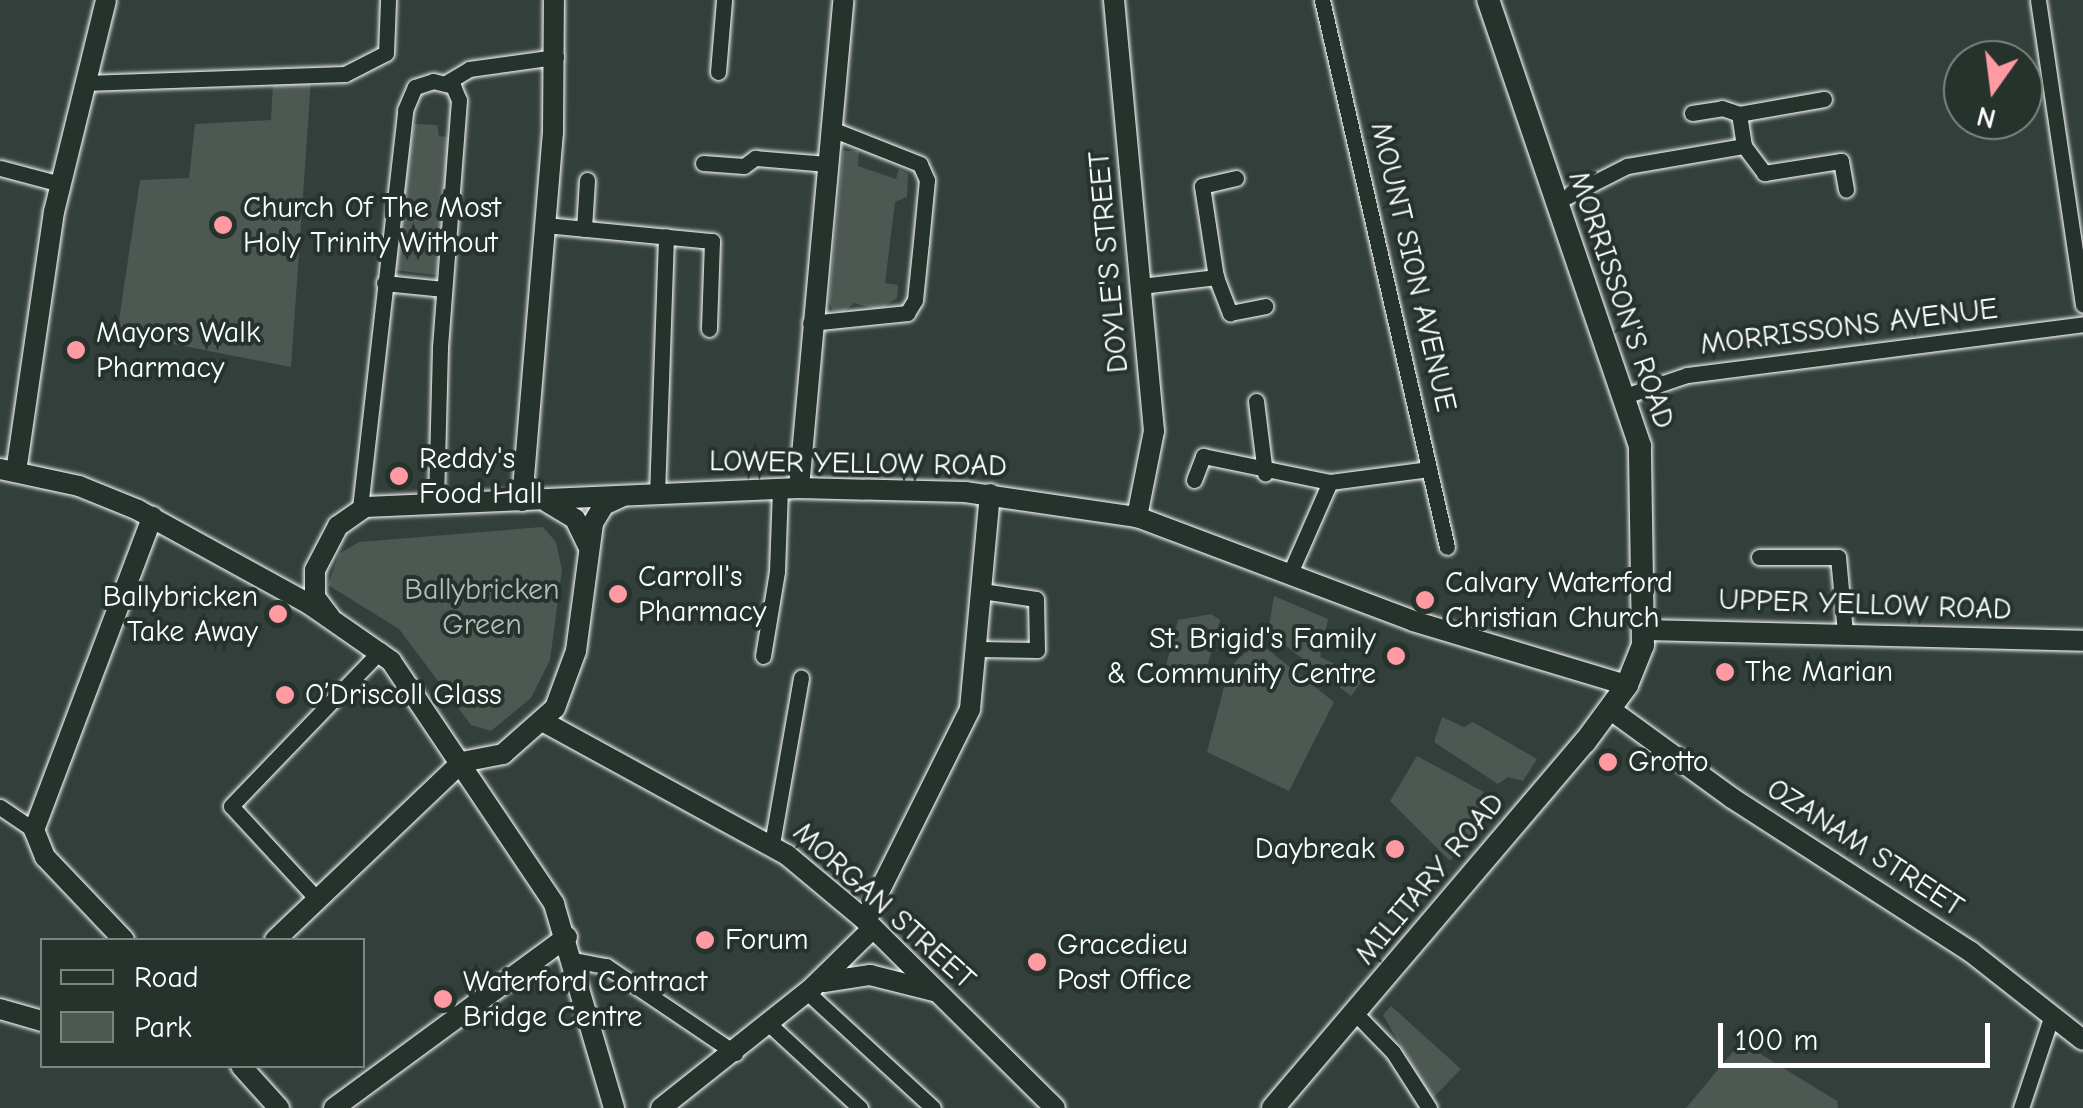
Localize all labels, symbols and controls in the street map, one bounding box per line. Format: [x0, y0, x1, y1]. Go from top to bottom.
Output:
north arrow [1943, 40, 2043, 140]
text: N [1974, 99, 1999, 135]
street label: MOUNT SION AVENUE [1362, 119, 1464, 415]
street label: DOYLE'S STREET [1081, 150, 1137, 374]
street label: MORRISSON'S ROAD [1560, 167, 1682, 433]
place label: Church Of The Most Holy Trinity Without [243, 190, 501, 260]
marker: Church Of The Most Holy Trinity Without [212, 214, 234, 236]
street label: MORRISSONS AVENUE [1698, 291, 2000, 363]
place label: Mayors Walk Pharmacy [96, 315, 260, 386]
marker: Mayors Walk Pharmacy [65, 339, 87, 361]
place label: Reddy's Food Hall [419, 441, 543, 512]
street label: LOWER YELLOW ROAD [709, 443, 1007, 485]
marker: Reddy's Food Hall [388, 465, 410, 487]
place label: Carroll's Pharmacy [638, 559, 766, 630]
place label: Calvary Waterford Christian Church [1445, 565, 1673, 636]
park label: Ballybricken Green [404, 572, 560, 642]
place label: Ballybricken Take Away [103, 579, 258, 650]
street label: UPPER YELLOW ROAD [1718, 582, 2012, 628]
marker: Carroll's Pharmacy [607, 583, 629, 605]
marker: Calvary Waterford Christian Church [1414, 589, 1436, 611]
marker: Ballybricken Take Away [267, 603, 289, 625]
place label: St. Brigid's Family & Community Centre [1107, 621, 1376, 692]
marker: St. Brigid's Family & Community Centre [1385, 645, 1407, 667]
place label: The Marian [1745, 654, 1893, 690]
marker: The Marian [1714, 661, 1736, 683]
place label: O’Driscoll Glass [305, 677, 502, 713]
marker: O’Driscoll Glass [274, 684, 296, 706]
place label: Grotto [1628, 744, 1709, 780]
marker: Grotto [1597, 751, 1619, 773]
street label: OZANAM STREET [1760, 771, 1970, 925]
street label: MILITARY ROAD [1348, 786, 1512, 972]
street label: MORGAN STREET [785, 815, 983, 997]
place label: Daybreak [1255, 831, 1375, 867]
marker: Daybreak [1384, 838, 1406, 860]
place label: Forum [725, 922, 809, 958]
place label: Gracedieu Post Office [1057, 927, 1192, 998]
marker: Forum [694, 929, 716, 951]
legend [40, 938, 365, 1068]
marker: Gracedieu Post Office [1026, 951, 1048, 973]
text: Road [134, 960, 199, 995]
place label: Waterford Contract Bridge Centre [463, 964, 707, 1034]
marker: Waterford Contract Bridge Centre [432, 988, 454, 1010]
scale bar [1723, 1003, 1996, 1065]
text: Park [134, 1010, 191, 1045]
text: 100 m [1735, 1023, 1818, 1058]

